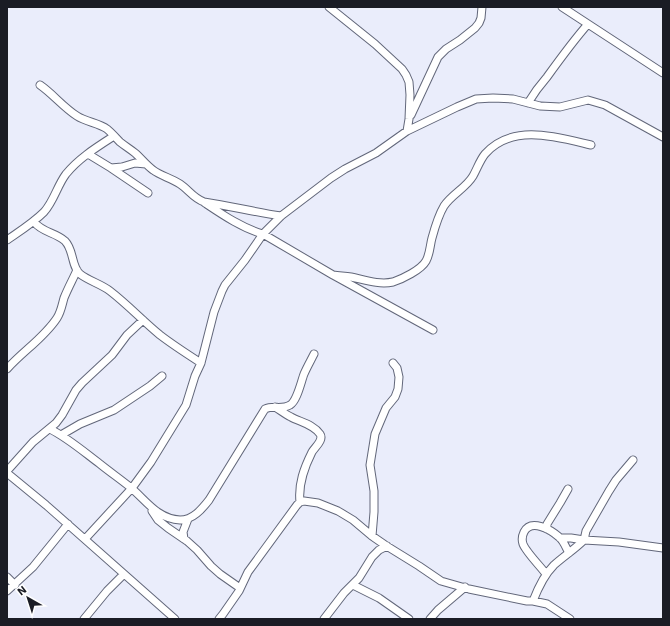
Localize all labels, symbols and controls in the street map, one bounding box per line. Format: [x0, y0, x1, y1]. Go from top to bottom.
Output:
north arrow [8, 578, 48, 618]
text: N [15, 583, 29, 598]

